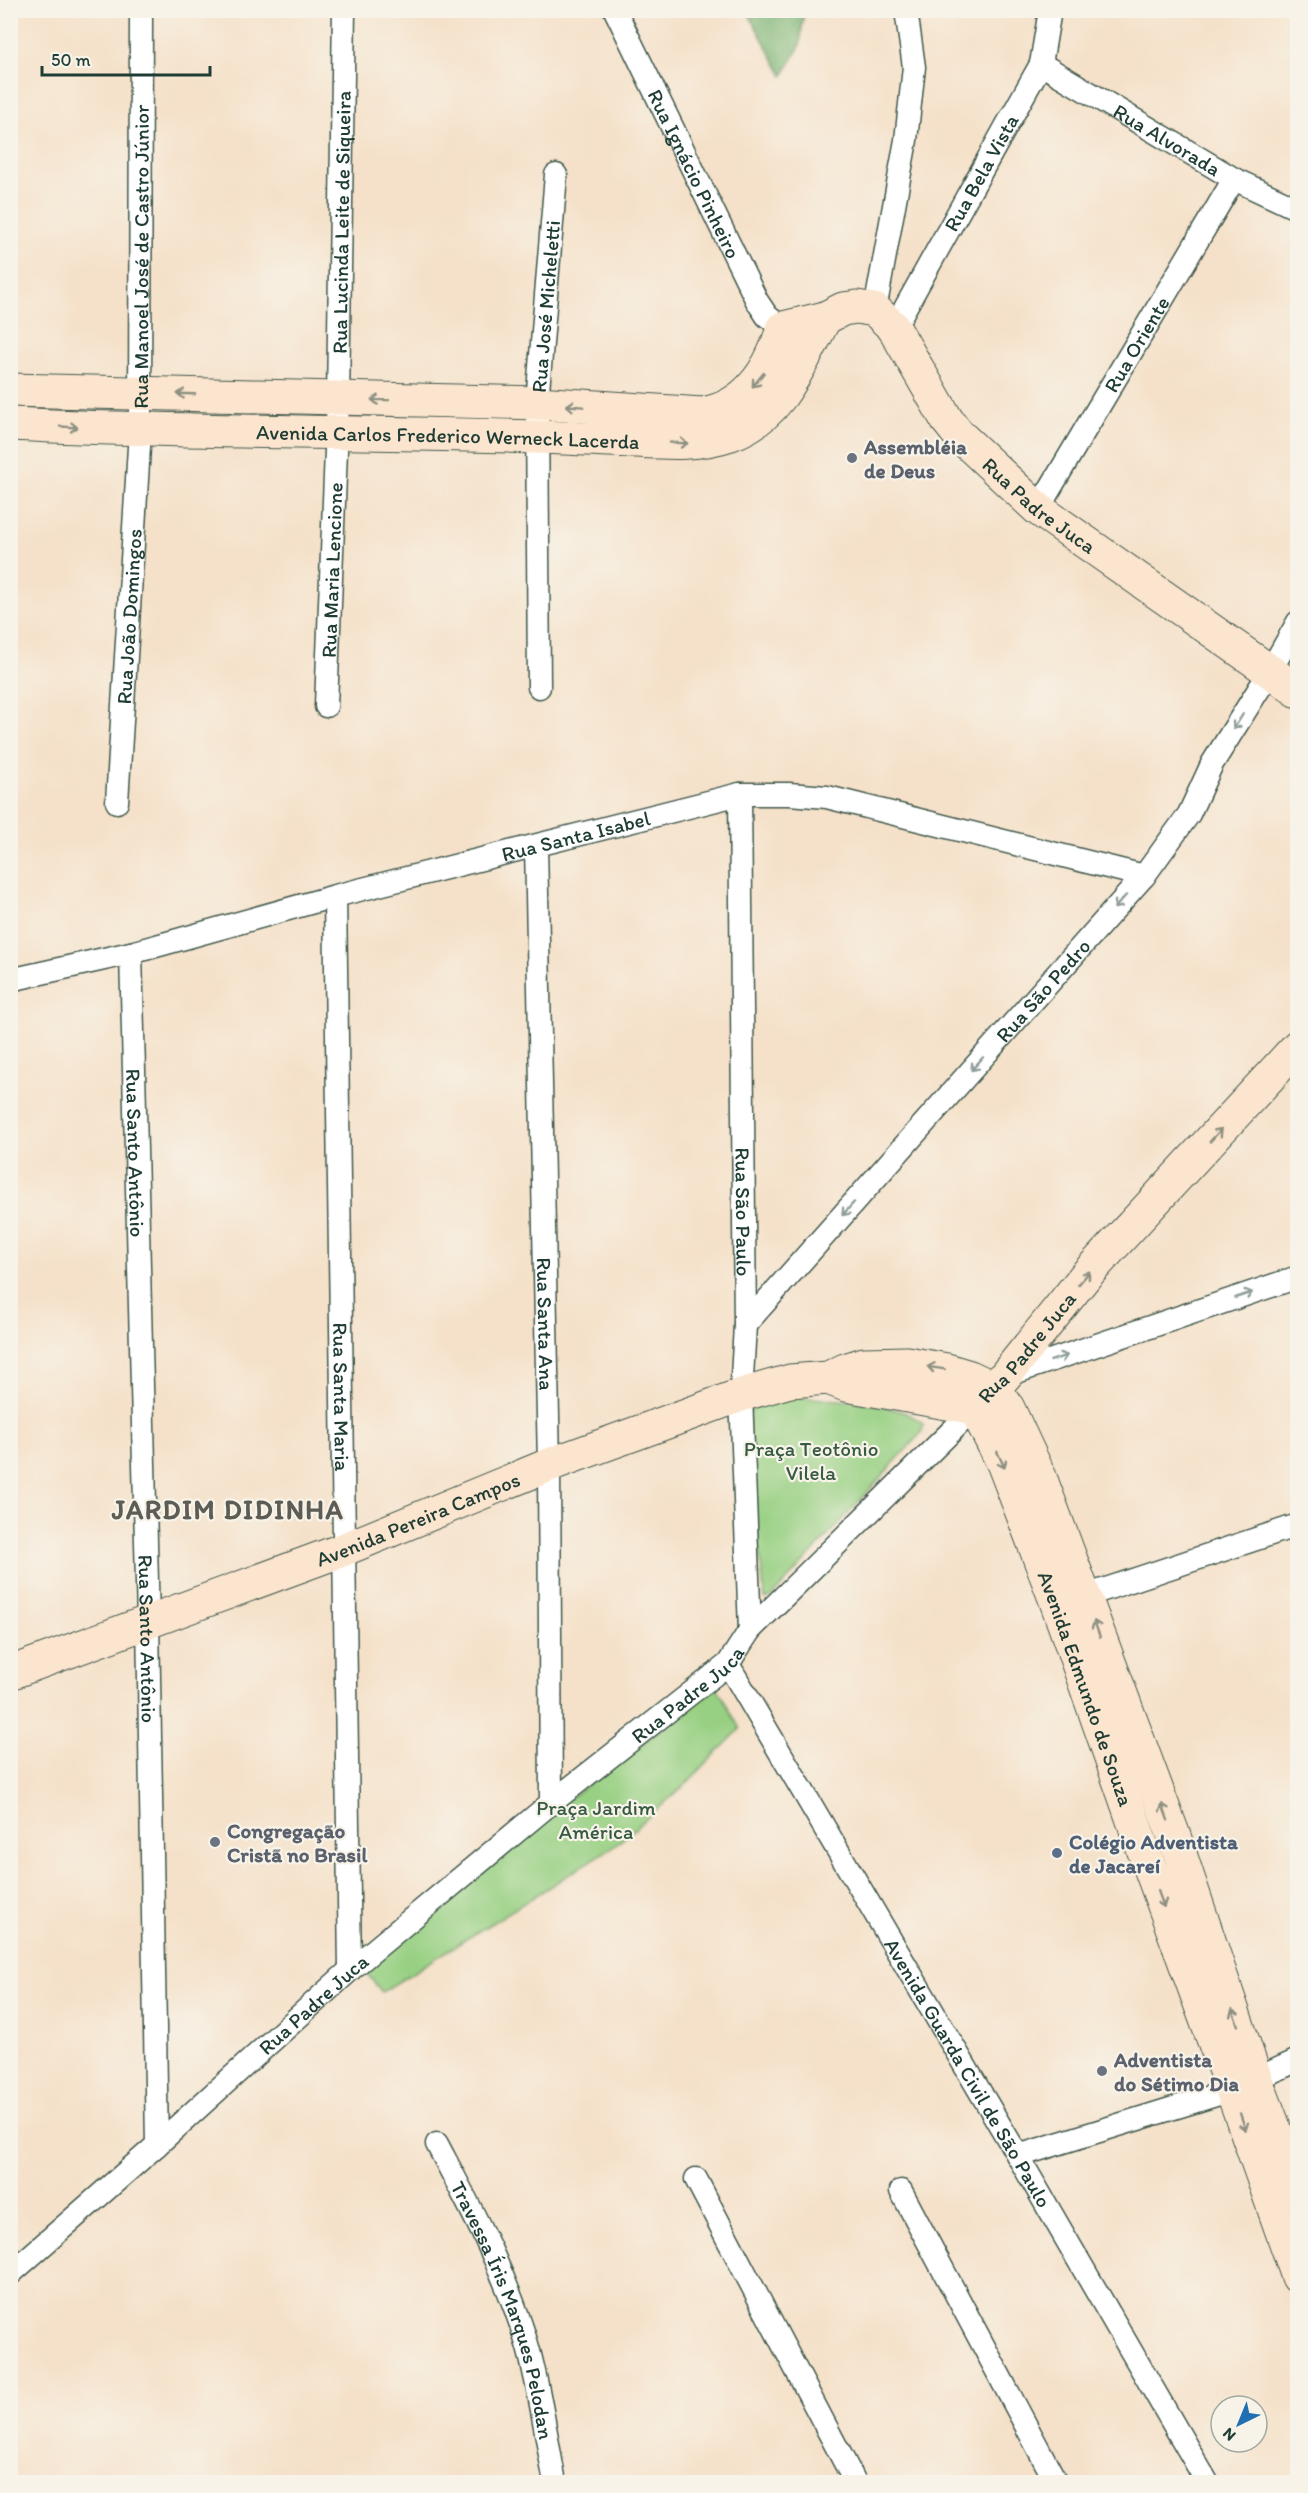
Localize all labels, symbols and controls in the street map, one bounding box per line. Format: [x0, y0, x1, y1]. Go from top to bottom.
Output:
scale bar [42, 39, 210, 77]
text: 50 m [51, 49, 91, 71]
street label: Rua Ignácio Pinheiro [643, 85, 747, 262]
street label: Rua Lucinda Leite de Siqueira [326, 91, 355, 354]
street label: Rua Alvorada [1109, 98, 1225, 181]
street label: Rua Manoel José de Castro Júnior [128, 104, 153, 409]
street label: Rua Bela Vista [938, 109, 1023, 236]
street label: Rua José Micheletti [525, 219, 565, 393]
street label: Rua Oriente [1098, 291, 1174, 396]
one-way arrow [752, 372, 765, 388]
one-way arrow [176, 388, 196, 399]
one-way arrow [371, 394, 391, 406]
one-way arrow [566, 400, 586, 411]
street label: Avenida Carlos Frederico Werneck Lacerda [256, 419, 640, 454]
one-way arrow [58, 422, 78, 433]
place label: Assembléia de Deus [863, 434, 968, 483]
one-way arrow [668, 438, 688, 449]
marker: Assembléia de Deus [845, 451, 859, 465]
street label: Rua Padre Juca [978, 451, 1101, 558]
street label: Rua Maria Lencione [315, 482, 347, 658]
street label: Rua João Domingos [111, 528, 146, 705]
one-way arrow [1232, 713, 1244, 730]
street label: Rua Santa Isabel [499, 805, 653, 866]
one-way arrow [1113, 894, 1127, 909]
street label: Rua São Pedro [990, 933, 1095, 1047]
one-way arrow [970, 1056, 984, 1071]
street label: Rua Santo Antônio [121, 1068, 151, 1238]
one-way arrow [1209, 1128, 1223, 1143]
street label: Rua São Paulo [731, 1147, 757, 1277]
one-way arrow [841, 1202, 855, 1217]
street label: Rua Santa Ana [532, 1257, 560, 1391]
one-way arrow [1077, 1270, 1090, 1286]
street label: Rua Padre Juca [971, 1286, 1081, 1407]
one-way arrow [1234, 1289, 1253, 1300]
street label: Rua Santa Maria [328, 1322, 356, 1472]
one-way arrow [1049, 1352, 1068, 1363]
one-way arrow [927, 1362, 947, 1373]
park label: Praça Teotônio Vilela [744, 1436, 878, 1485]
one-way arrow [996, 1450, 1008, 1468]
street label: Avenida Pereira Campos [312, 1466, 523, 1571]
district label: JARDIM DIDINHA [111, 1493, 344, 1526]
street label: Rua Santo Antônio [134, 1554, 162, 1723]
street label: Avenida Edmundo de Souza [1033, 1567, 1140, 1809]
one-way arrow [1091, 1620, 1102, 1639]
street label: Rua Padre Juca [626, 1641, 749, 1748]
park label: Praça Jardim América [536, 1795, 656, 1844]
one-way arrow [1158, 1804, 1169, 1822]
place label: Congregação Cristã no Brasil [227, 1818, 368, 1867]
place label: Colégio Adventista de Jacareí [1069, 1829, 1239, 1878]
marker: Congregação Cristã no Brasil [208, 1835, 222, 1849]
marker: Colégio Adventista de Jacareí [1050, 1846, 1064, 1860]
one-way arrow [1157, 1890, 1168, 1908]
street label: Avenida Guarda Civil de São Paulo [880, 1933, 1057, 2212]
street label: Rua Padre Juca [253, 1948, 373, 2060]
one-way arrow [1228, 2008, 1239, 2027]
place label: Adventista do Sétimo Dia [1113, 2047, 1239, 2096]
marker: Adventista do Sétimo Dia [1095, 2064, 1109, 2078]
one-way arrow [1238, 2112, 1249, 2131]
street label: Travessa Íris Marques Pelodan [446, 2176, 559, 2441]
north arrow [1209, 2394, 1269, 2454]
text: N [1219, 2424, 1240, 2445]

